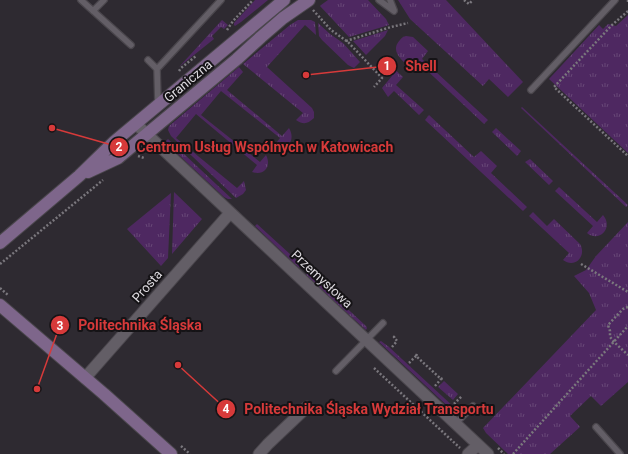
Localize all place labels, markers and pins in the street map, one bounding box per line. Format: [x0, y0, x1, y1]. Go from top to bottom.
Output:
callout: Shell [377, 53, 445, 79]
callout: Centrum Usług Wspólnych w Katowicach [109, 134, 402, 160]
callout: Politechnika Śląska [50, 312, 210, 338]
callout: Politechnika Śląska Wydział Transportu [216, 396, 502, 422]

